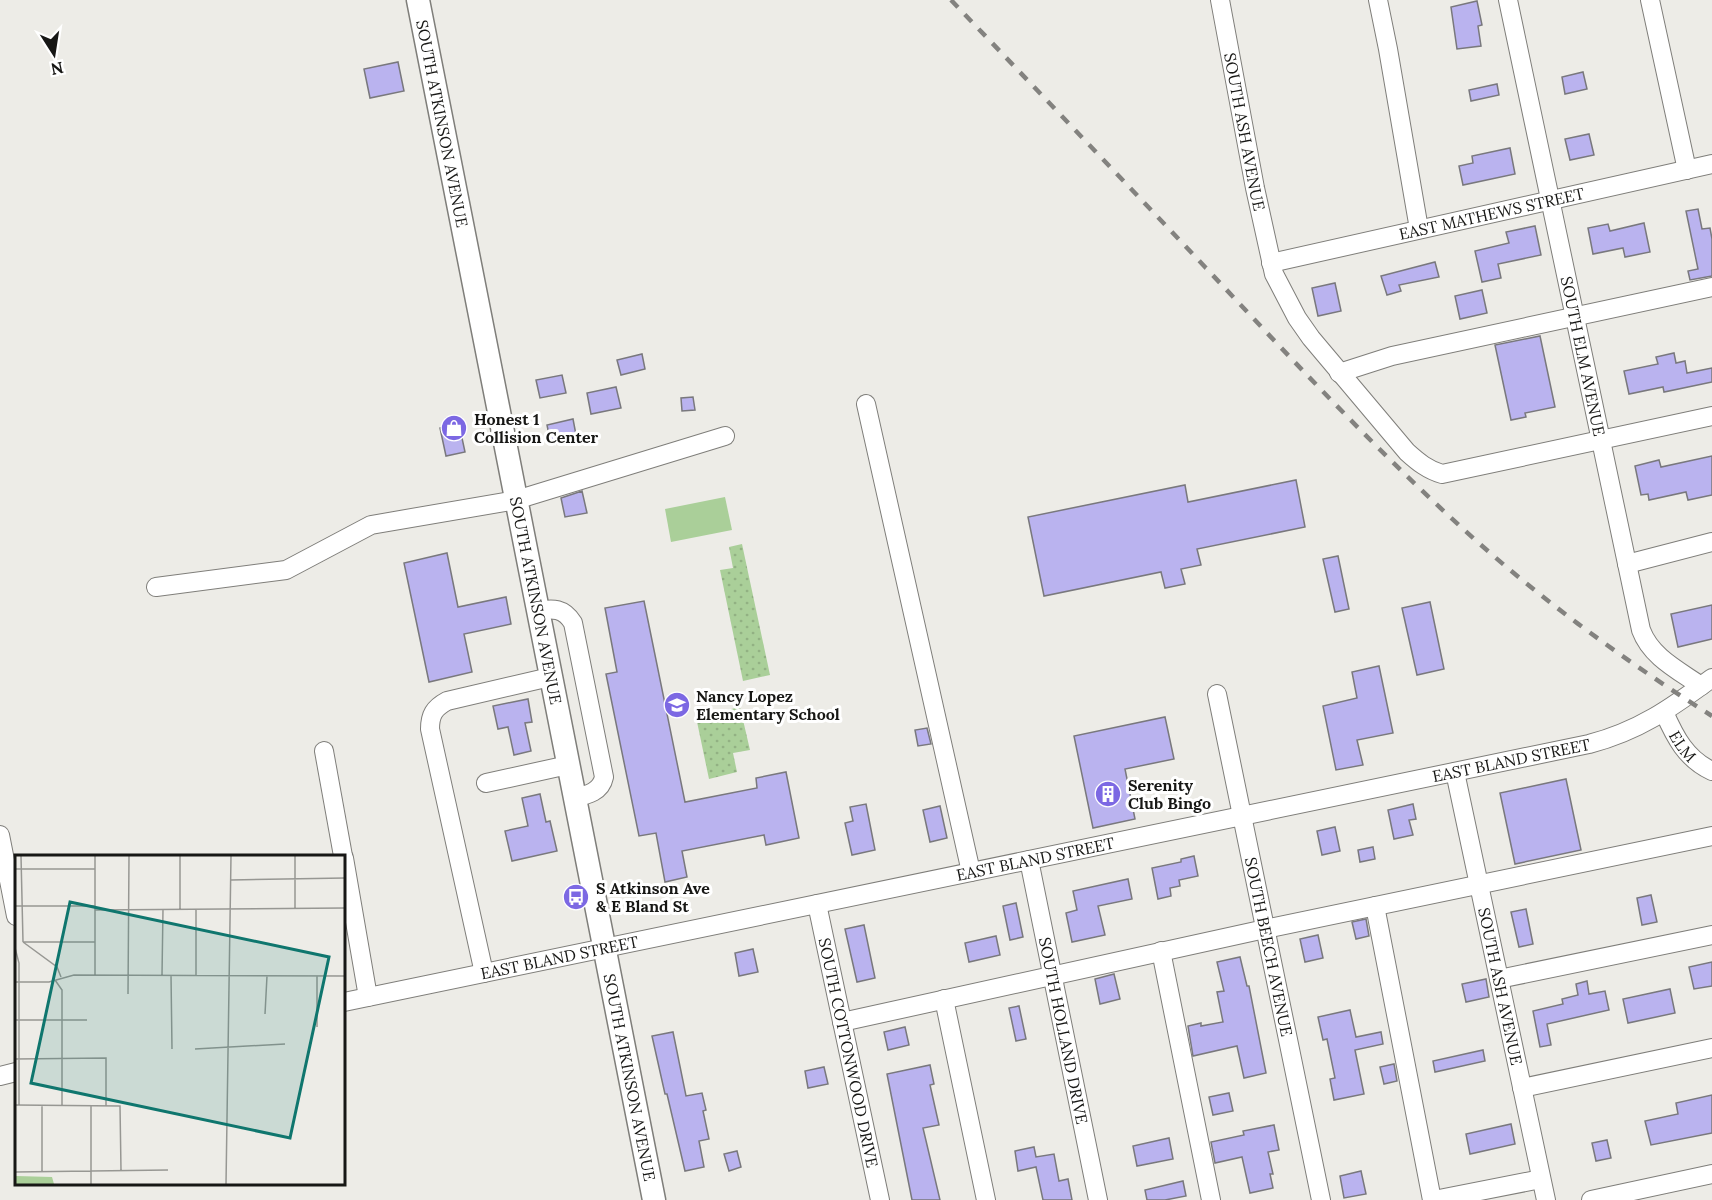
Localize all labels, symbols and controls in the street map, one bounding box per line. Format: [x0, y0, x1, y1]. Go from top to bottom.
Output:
street label: SOUTH ATKINSON AVENUE [412, 18, 473, 229]
north arrow [24, 24, 84, 84]
street label: SOUTH ASH AVENUE [1220, 51, 1270, 213]
text: N [49, 58, 65, 80]
street label: EAST MATHEWS STREET [1397, 183, 1586, 244]
street label: SOUTH ELM AVENUE [1557, 274, 1610, 438]
place label: Honest 1 Collision Center [474, 409, 599, 447]
shop icon: Honest 1 Collision Center [439, 413, 469, 443]
street label: SOUTH ATKINSON AVENUE [506, 495, 566, 706]
place label: Nancy Lopez Elementary School [696, 686, 840, 724]
school or university icon: Nancy Lopez Elementary School [662, 690, 692, 720]
street label: ELM [1665, 727, 1701, 766]
street label: EAST BLAND STREET [1430, 734, 1592, 786]
place label: Serenity Club Bingo [1128, 775, 1211, 813]
building icon: Serenity Club Bingo [1093, 779, 1123, 809]
street label: EAST BLAND STREET [955, 833, 1116, 885]
inset map [15, 855, 345, 1185]
street label: SOUTH BEECH AVENUE [1241, 855, 1297, 1038]
place label: S Atkinson Ave & E Bland St [596, 878, 710, 916]
bus stop icon: S Atkinson Ave & E Bland St [561, 882, 591, 912]
street label: SOUTH ASH AVENUE [1474, 906, 1527, 1067]
street label: EAST BLAND STREET [479, 931, 640, 983]
street label: SOUTH HOLLAND DRIVE [1035, 935, 1092, 1126]
street label: SOUTH COTTONWOOD DRIVE [814, 936, 883, 1169]
street label: SOUTH ATKINSON AVENUE [600, 972, 660, 1183]

